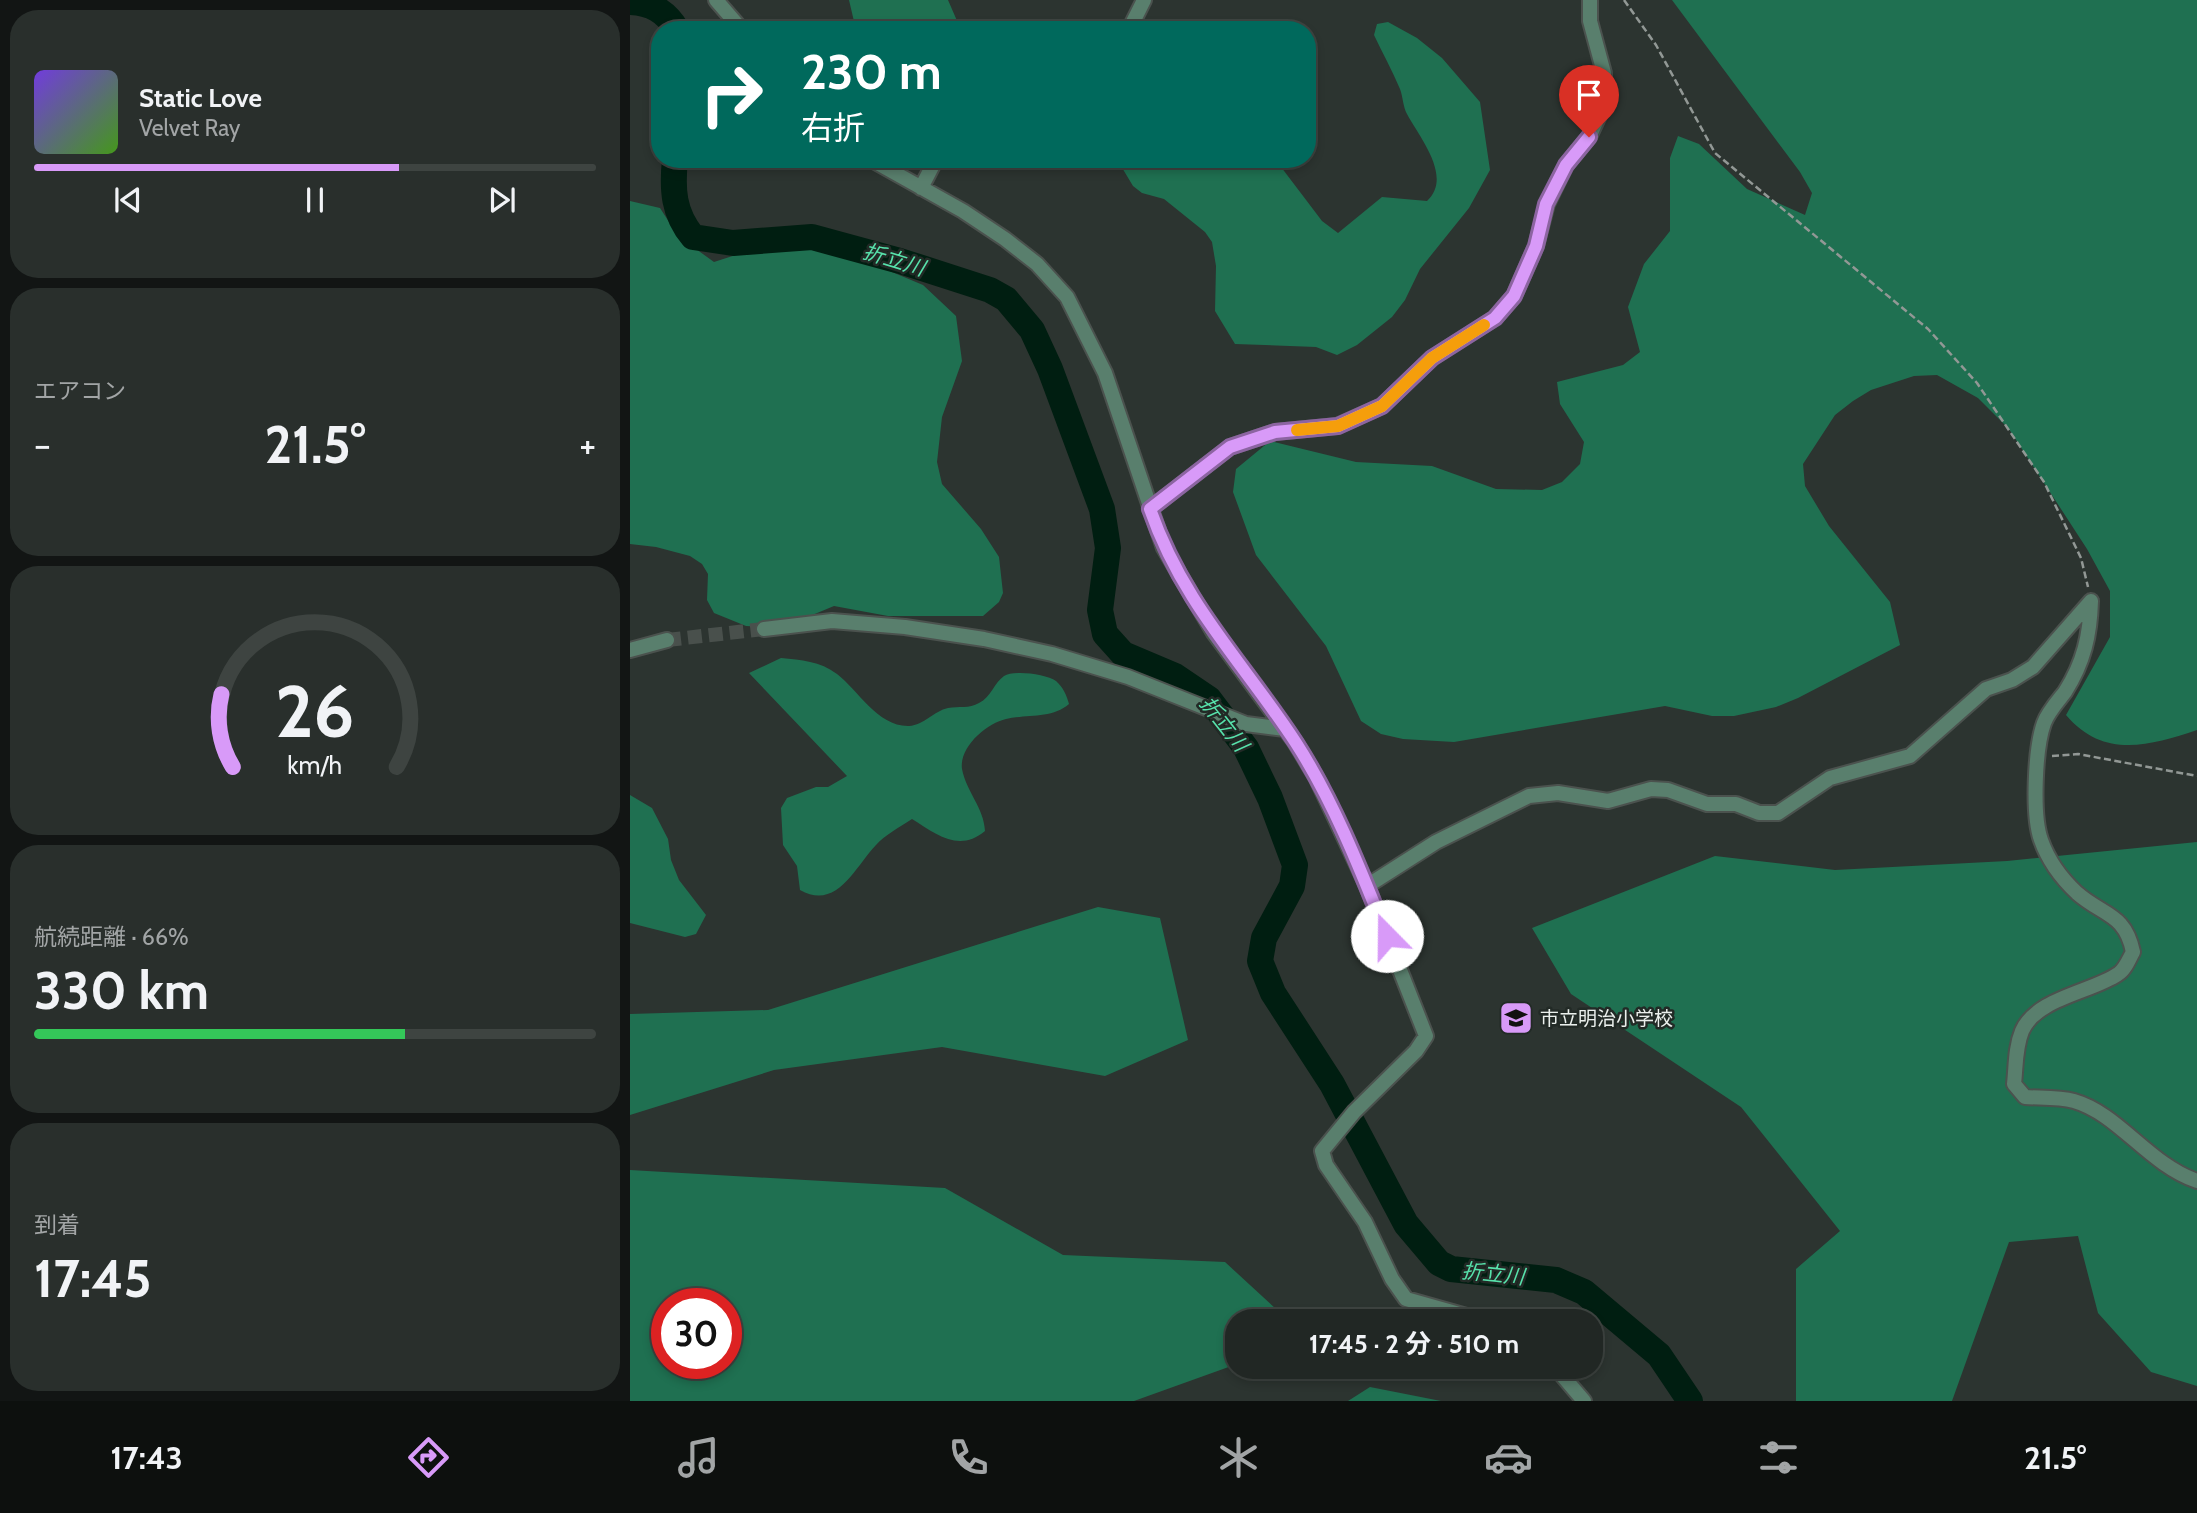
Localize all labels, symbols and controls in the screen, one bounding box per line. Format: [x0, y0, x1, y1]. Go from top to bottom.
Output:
text: 230 m [801, 42, 942, 101]
icon: right [686, 49, 777, 140]
pin [1559, 65, 1619, 137]
icon: arrive [1570, 76, 1608, 114]
text: Static Love [139, 82, 262, 114]
text: 右折 [801, 108, 865, 147]
text: Velvet Ray [139, 114, 240, 142]
icon: previous [109, 181, 147, 219]
icon: pause [296, 181, 334, 219]
icon: next [483, 181, 521, 219]
water label: 折立川 [860, 238, 930, 281]
text: エアコン [34, 377, 126, 405]
text: 21.5° [264, 413, 366, 476]
text: − [34, 421, 51, 468]
text: + [579, 421, 596, 468]
text: 26 [275, 667, 355, 755]
water label: 折立川 [1195, 691, 1255, 758]
text: km/h [288, 749, 342, 779]
position arrow [1350, 899, 1424, 973]
text: 航続距離 · 66% [34, 923, 189, 951]
text: 330 km [34, 959, 209, 1022]
school or university icon: 市立明治小学校 [1497, 999, 1535, 1037]
place label: 市立明治小学校 [1540, 1007, 1673, 1030]
text: 到着 [34, 1211, 80, 1239]
text: 17:45 [34, 1247, 151, 1310]
water label: 折立川 [1460, 1258, 1528, 1289]
speed limit sign: 30 [651, 1288, 742, 1379]
text: 17:45 · 2 分 · 510 m [1309, 1328, 1519, 1360]
icon: directions [404, 1433, 453, 1482]
icon: music [674, 1433, 723, 1482]
icon: phone [944, 1433, 993, 1482]
icon: climate [1214, 1433, 1263, 1482]
icon: car [1484, 1433, 1533, 1482]
icon: filters [1754, 1433, 1803, 1482]
text: 17:43 [111, 1438, 183, 1477]
text: 21.5° [2024, 1438, 2086, 1477]

